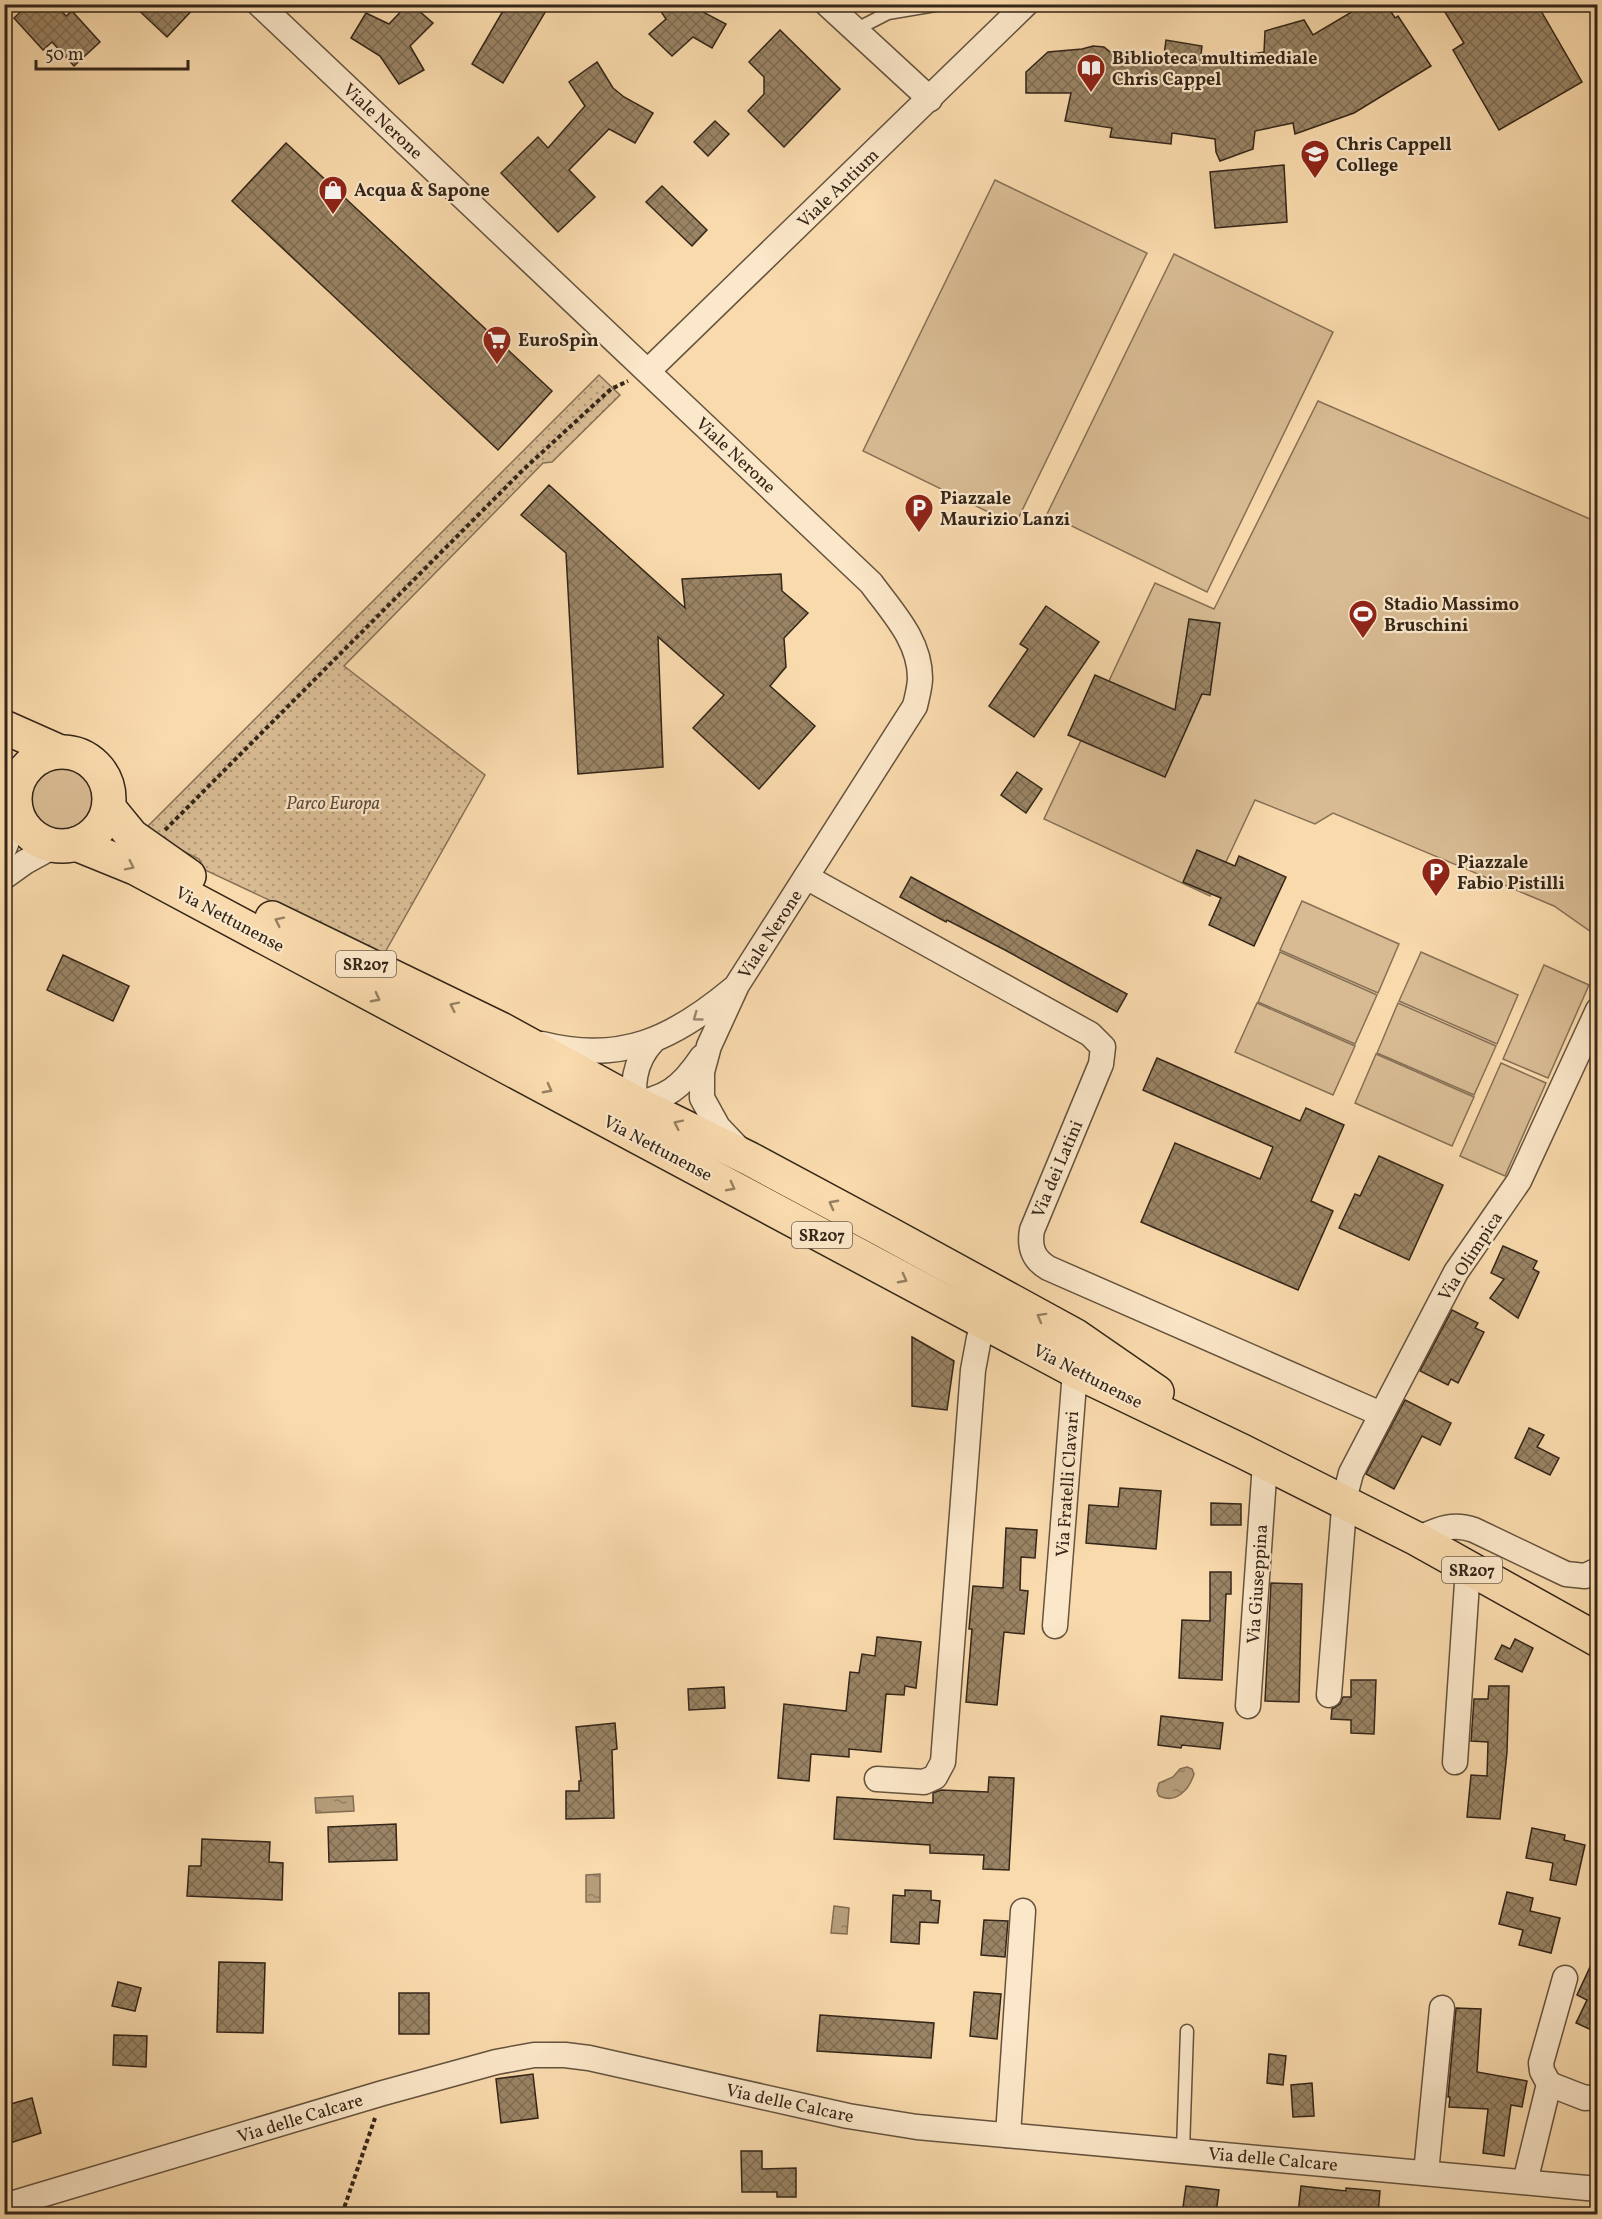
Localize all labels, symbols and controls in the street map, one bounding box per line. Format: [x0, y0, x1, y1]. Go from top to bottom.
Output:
scale bar [36, 33, 188, 71]
text: 50 m [45, 43, 84, 68]
place label: Biblioteca multimediale Chris Cappel [1112, 47, 1317, 93]
library icon: Biblioteca multimediale Chris Cappel [1075, 52, 1107, 94]
street label: Viale Nerone [336, 78, 428, 166]
place label: Chris Cappell College [1336, 133, 1452, 179]
school or university icon: Chris Cappell College [1299, 138, 1331, 180]
street label: Viale Antium [793, 144, 885, 234]
shop icon: Acqua & Sapone [317, 174, 349, 216]
place label: Acqua & Sapone [354, 179, 490, 204]
supermarket icon: EuroSpin [481, 324, 513, 366]
place label: EuroSpin [518, 329, 599, 354]
street label: Viale Nerone [689, 412, 781, 500]
place label: Piazzale Maurizio Lanzi [940, 487, 1070, 533]
parking icon: Piazzale Maurizio Lanzi [903, 492, 935, 534]
place label: Stadio Massimo Bruschini [1384, 593, 1519, 639]
sports icon: Stadio Massimo Bruschini [1347, 598, 1379, 640]
park label: Parco Europa [286, 792, 380, 817]
place label: Piazzale Fabio Pistilli [1457, 851, 1565, 897]
parking icon: Piazzale Fabio Pistilli [1420, 856, 1452, 898]
one-way arrow [123, 858, 134, 870]
street label: Via Nettunense [170, 881, 288, 960]
street label: Viale Nerone [733, 885, 809, 984]
one-way arrow [274, 917, 285, 929]
road number: SR207 [336, 951, 396, 977]
one-way arrow [369, 991, 380, 1002]
one-way arrow [450, 1002, 461, 1014]
one-way arrow [693, 1010, 704, 1021]
one-way arrow [541, 1082, 552, 1093]
street label: Via Nettunense [598, 1110, 716, 1189]
street label: Via dei Latini [1027, 1117, 1090, 1222]
one-way arrow [674, 1120, 685, 1132]
one-way arrow [725, 1180, 735, 1191]
one-way arrow [829, 1200, 839, 1211]
street label: Via Olimpica [1433, 1207, 1510, 1306]
road number: SR207 [792, 1222, 852, 1248]
one-way arrow [897, 1272, 907, 1283]
one-way arrow [1037, 1313, 1047, 1324]
street label: Via Nettunense [1028, 1339, 1147, 1416]
street label: Via Fratelli Clavari [1051, 1410, 1086, 1558]
street label: Via Giuseppina [1242, 1523, 1275, 1645]
road number: SR207 [1442, 1557, 1502, 1583]
street label: Via delle Calcare [723, 2079, 856, 2130]
street label: Via delle Calcare [235, 2088, 366, 2150]
street label: Via delle Calcare [1207, 2142, 1339, 2179]

